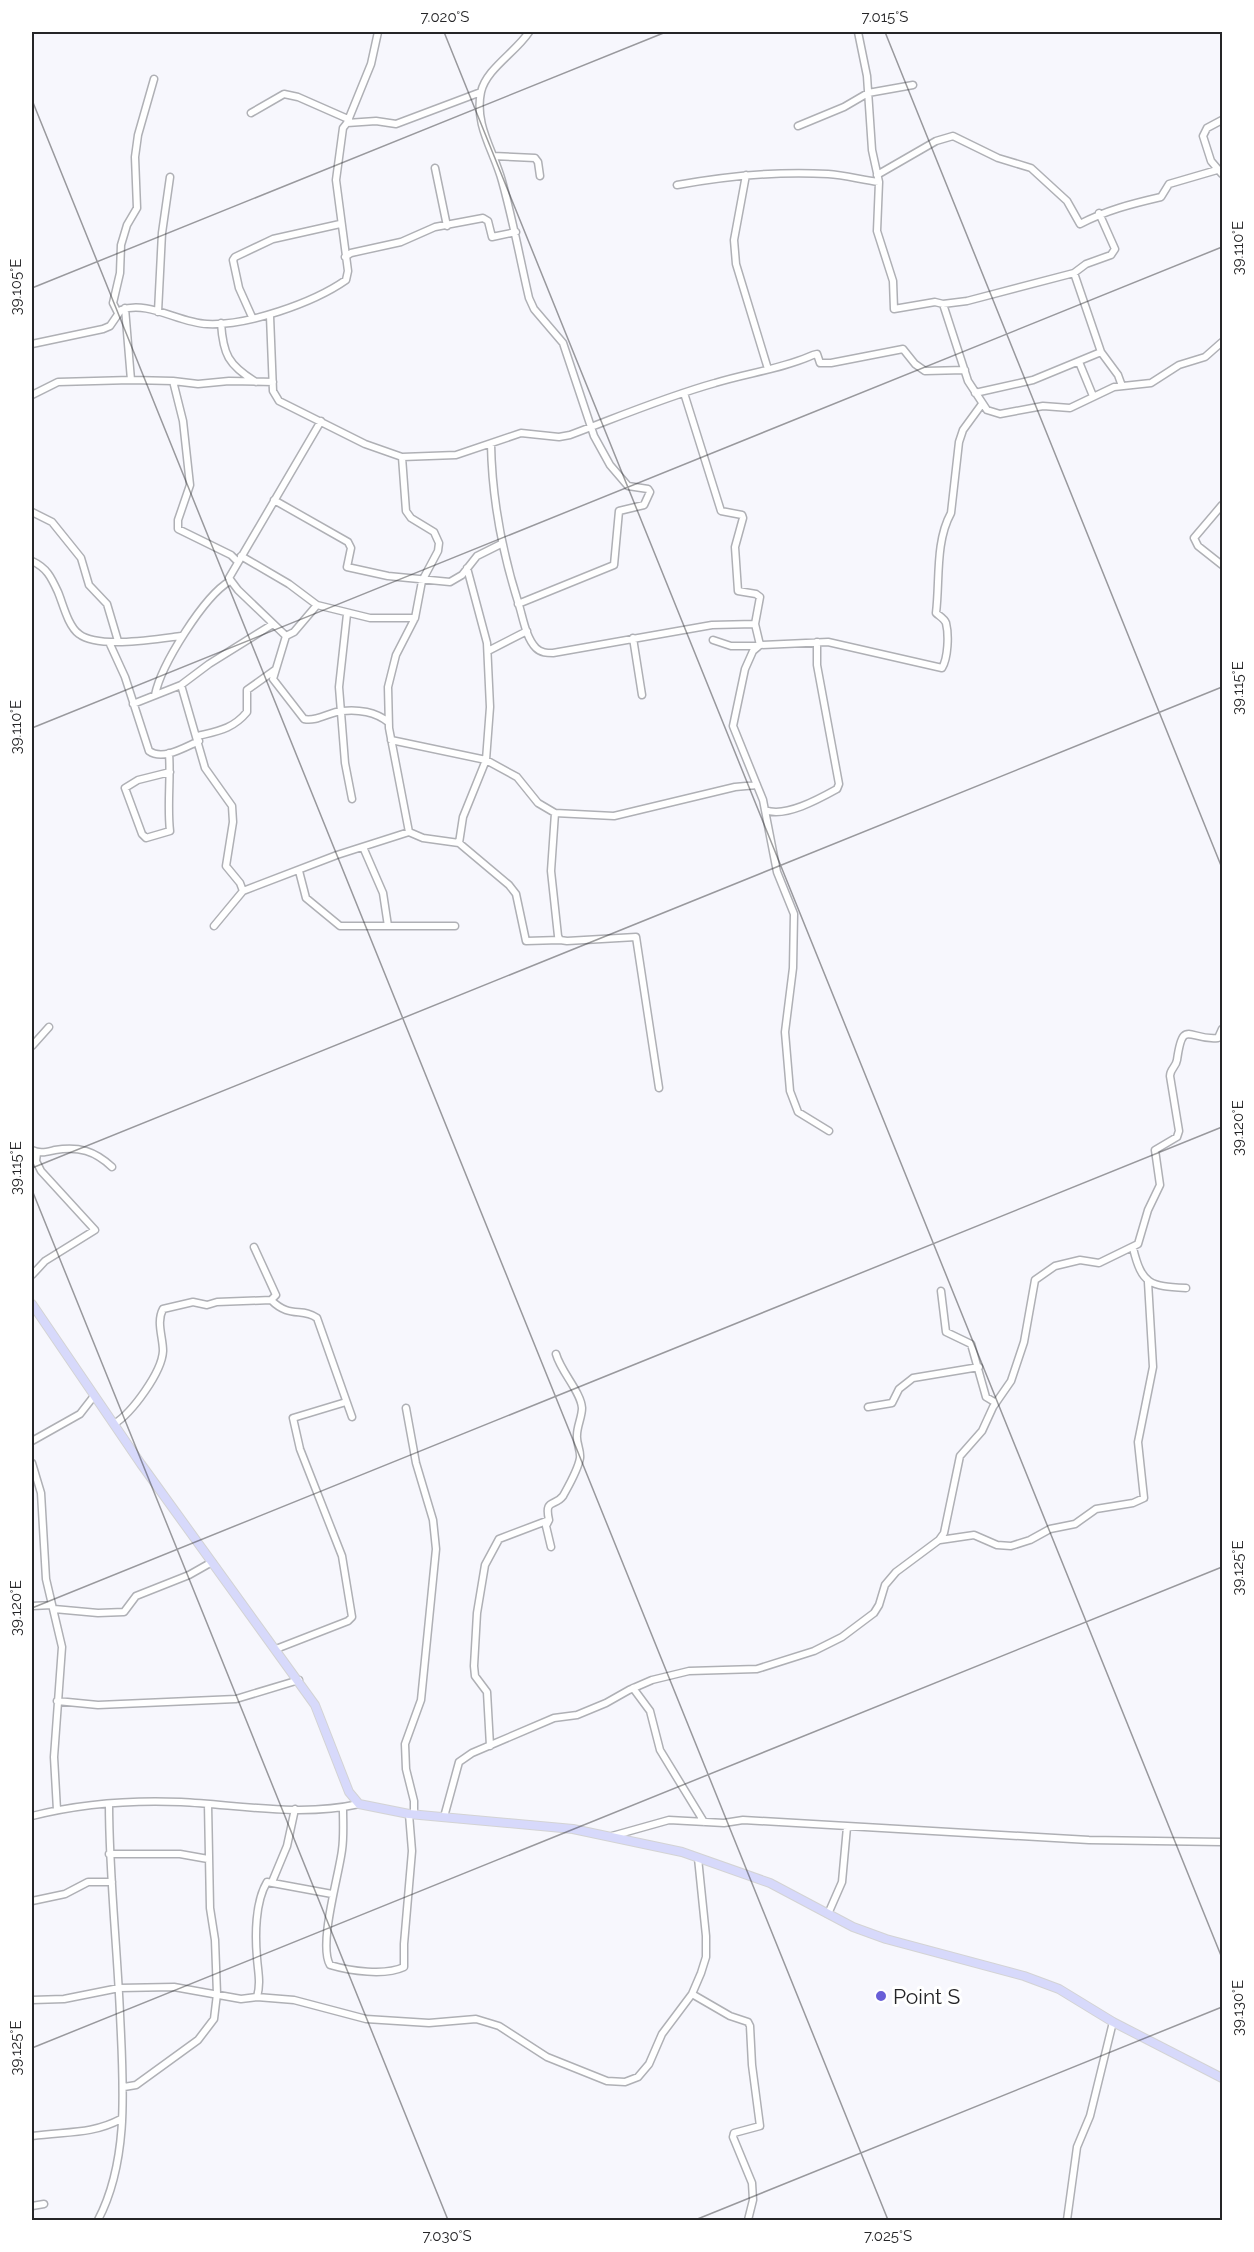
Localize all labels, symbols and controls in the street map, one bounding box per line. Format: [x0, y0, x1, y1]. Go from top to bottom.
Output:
text: 7.020°S [421, 8, 469, 26]
text: 7.015°S [862, 8, 908, 26]
text: 39.110°E [1229, 221, 1247, 275]
text: 39.105°E [7, 259, 25, 315]
text: 39.115°E [1229, 661, 1247, 715]
text: 39.110°E [7, 700, 25, 754]
text: 39.120°E [1229, 1100, 1247, 1156]
text: 39.115°E [7, 1141, 25, 1195]
text: 39.125°E [1229, 1540, 1247, 1596]
text: 39.120°E [7, 1580, 25, 1636]
text: 39.130°E [1229, 1980, 1247, 2036]
place label: Point S [893, 1984, 960, 2009]
marker: Point S [874, 1989, 888, 2003]
text: 39.125°E [7, 2020, 25, 2076]
text: 7.030°S [422, 2227, 472, 2245]
text: 7.025°S [864, 2227, 912, 2245]

